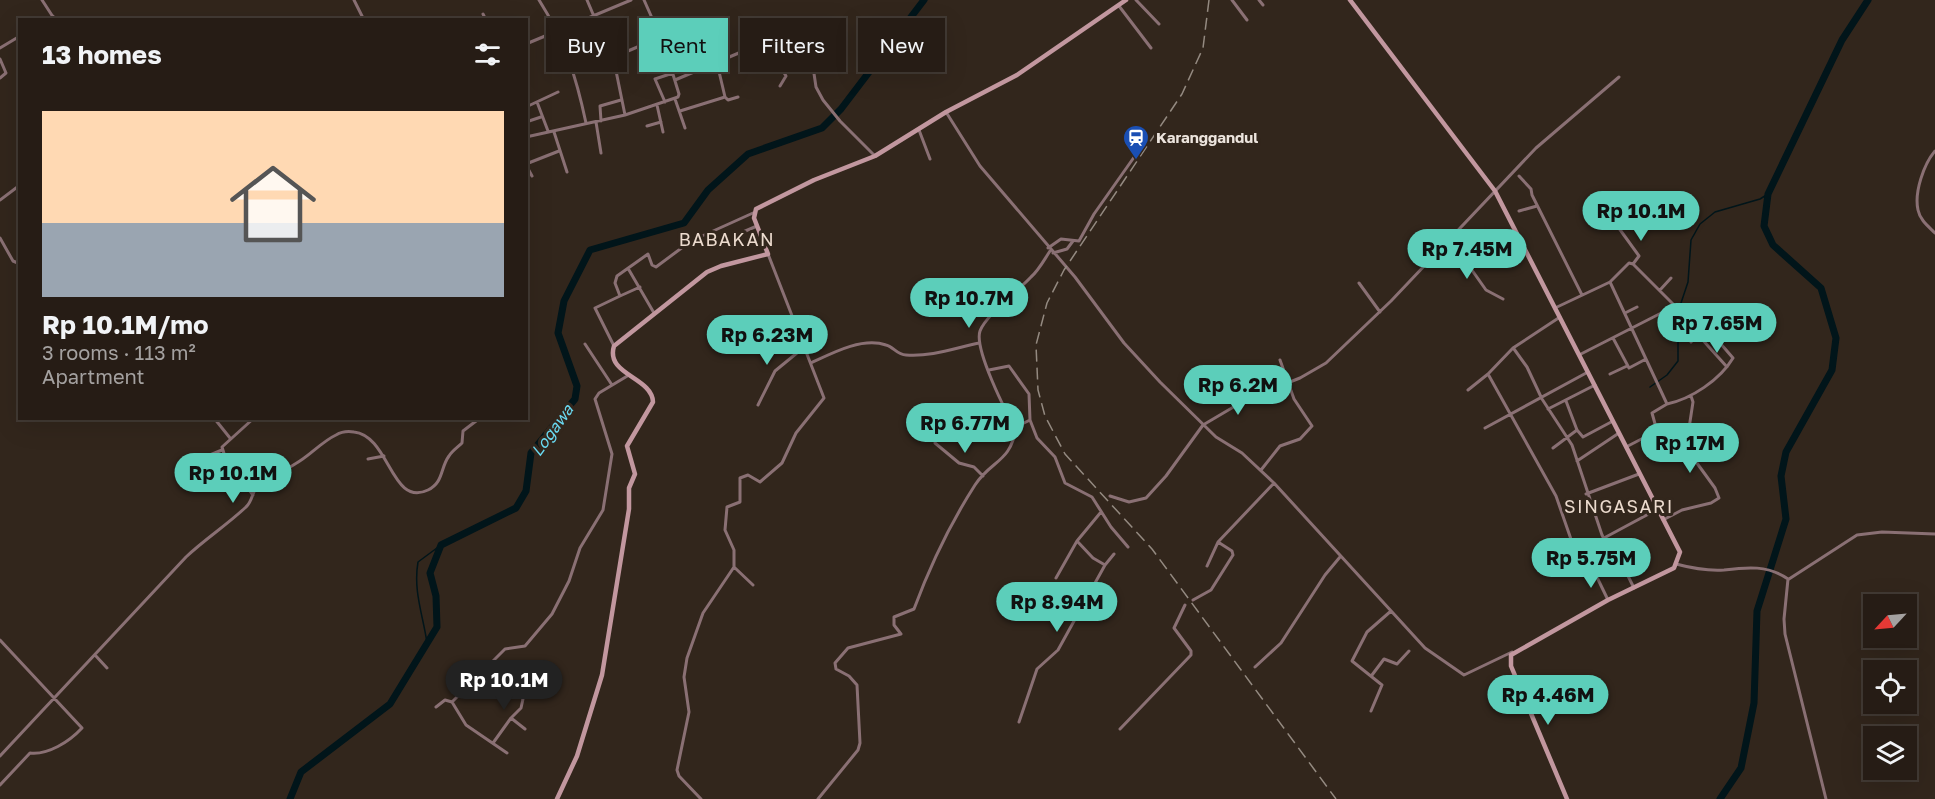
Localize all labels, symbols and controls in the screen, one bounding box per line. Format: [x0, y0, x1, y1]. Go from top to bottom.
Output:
chip: Buy [546, 18, 627, 72]
chip: Rent [639, 18, 728, 72]
chip: Filters [740, 18, 846, 72]
chip: New [858, 18, 945, 72]
icon: filters [471, 38, 504, 71]
text: 13 homes [42, 39, 162, 70]
station icon: Karanggandul [1121, 123, 1151, 161]
place label: Karanggandul [1156, 128, 1258, 146]
icon: home [219, 150, 327, 258]
pin: Rp 10.1M [1579, 191, 1703, 242]
text: Rp 10.1M [1597, 198, 1686, 222]
district label: BABAKAN [679, 228, 775, 250]
pin: Rp 7.45M [1405, 229, 1529, 280]
text: Rp 7.45M [1422, 236, 1513, 260]
pin: Rp 10.7M [907, 278, 1031, 329]
text: Rp 10.7M [924, 285, 1014, 309]
pin: Rp 7.65M [1655, 303, 1779, 354]
text: Rp 10.1M/mo [42, 309, 209, 340]
text: Rp 7.65M [1671, 310, 1763, 334]
pin: Rp 6.23M [705, 315, 829, 366]
text: Rp 6.23M [721, 322, 813, 346]
text: 3 rooms · 113 m² [42, 340, 196, 364]
text: Apartment [42, 364, 145, 388]
pin: Rp 6.2M [1183, 365, 1293, 416]
text: Rp 6.2M [1198, 372, 1278, 396]
water label: Logawa [527, 399, 578, 460]
pin: Rp 6.77M [903, 403, 1027, 454]
text: Rp 6.77M [920, 410, 1010, 434]
pin: Rp 17M [1641, 423, 1739, 474]
text: Rp 17M [1655, 430, 1725, 454]
pin: Rp 10.1M [171, 453, 295, 504]
text: Rp 10.1M [189, 460, 278, 484]
district label: SINGASARI [1564, 495, 1674, 517]
pin: Rp 5.75M [1529, 538, 1653, 589]
text: Rp 5.75M [1546, 545, 1636, 569]
pin: Rp 8.94M [995, 582, 1119, 633]
text: Rp 8.94M [1010, 589, 1104, 613]
north arrow [1863, 594, 1917, 648]
map controls [1863, 594, 1917, 780]
pin: Rp 10.1M [442, 660, 566, 711]
button: locate [1863, 660, 1917, 714]
text: Rp 10.1M [460, 667, 549, 691]
pin: Rp 4.46M [1486, 675, 1610, 726]
text: Rp 4.46M [1501, 682, 1595, 706]
button: layers [1863, 726, 1917, 780]

